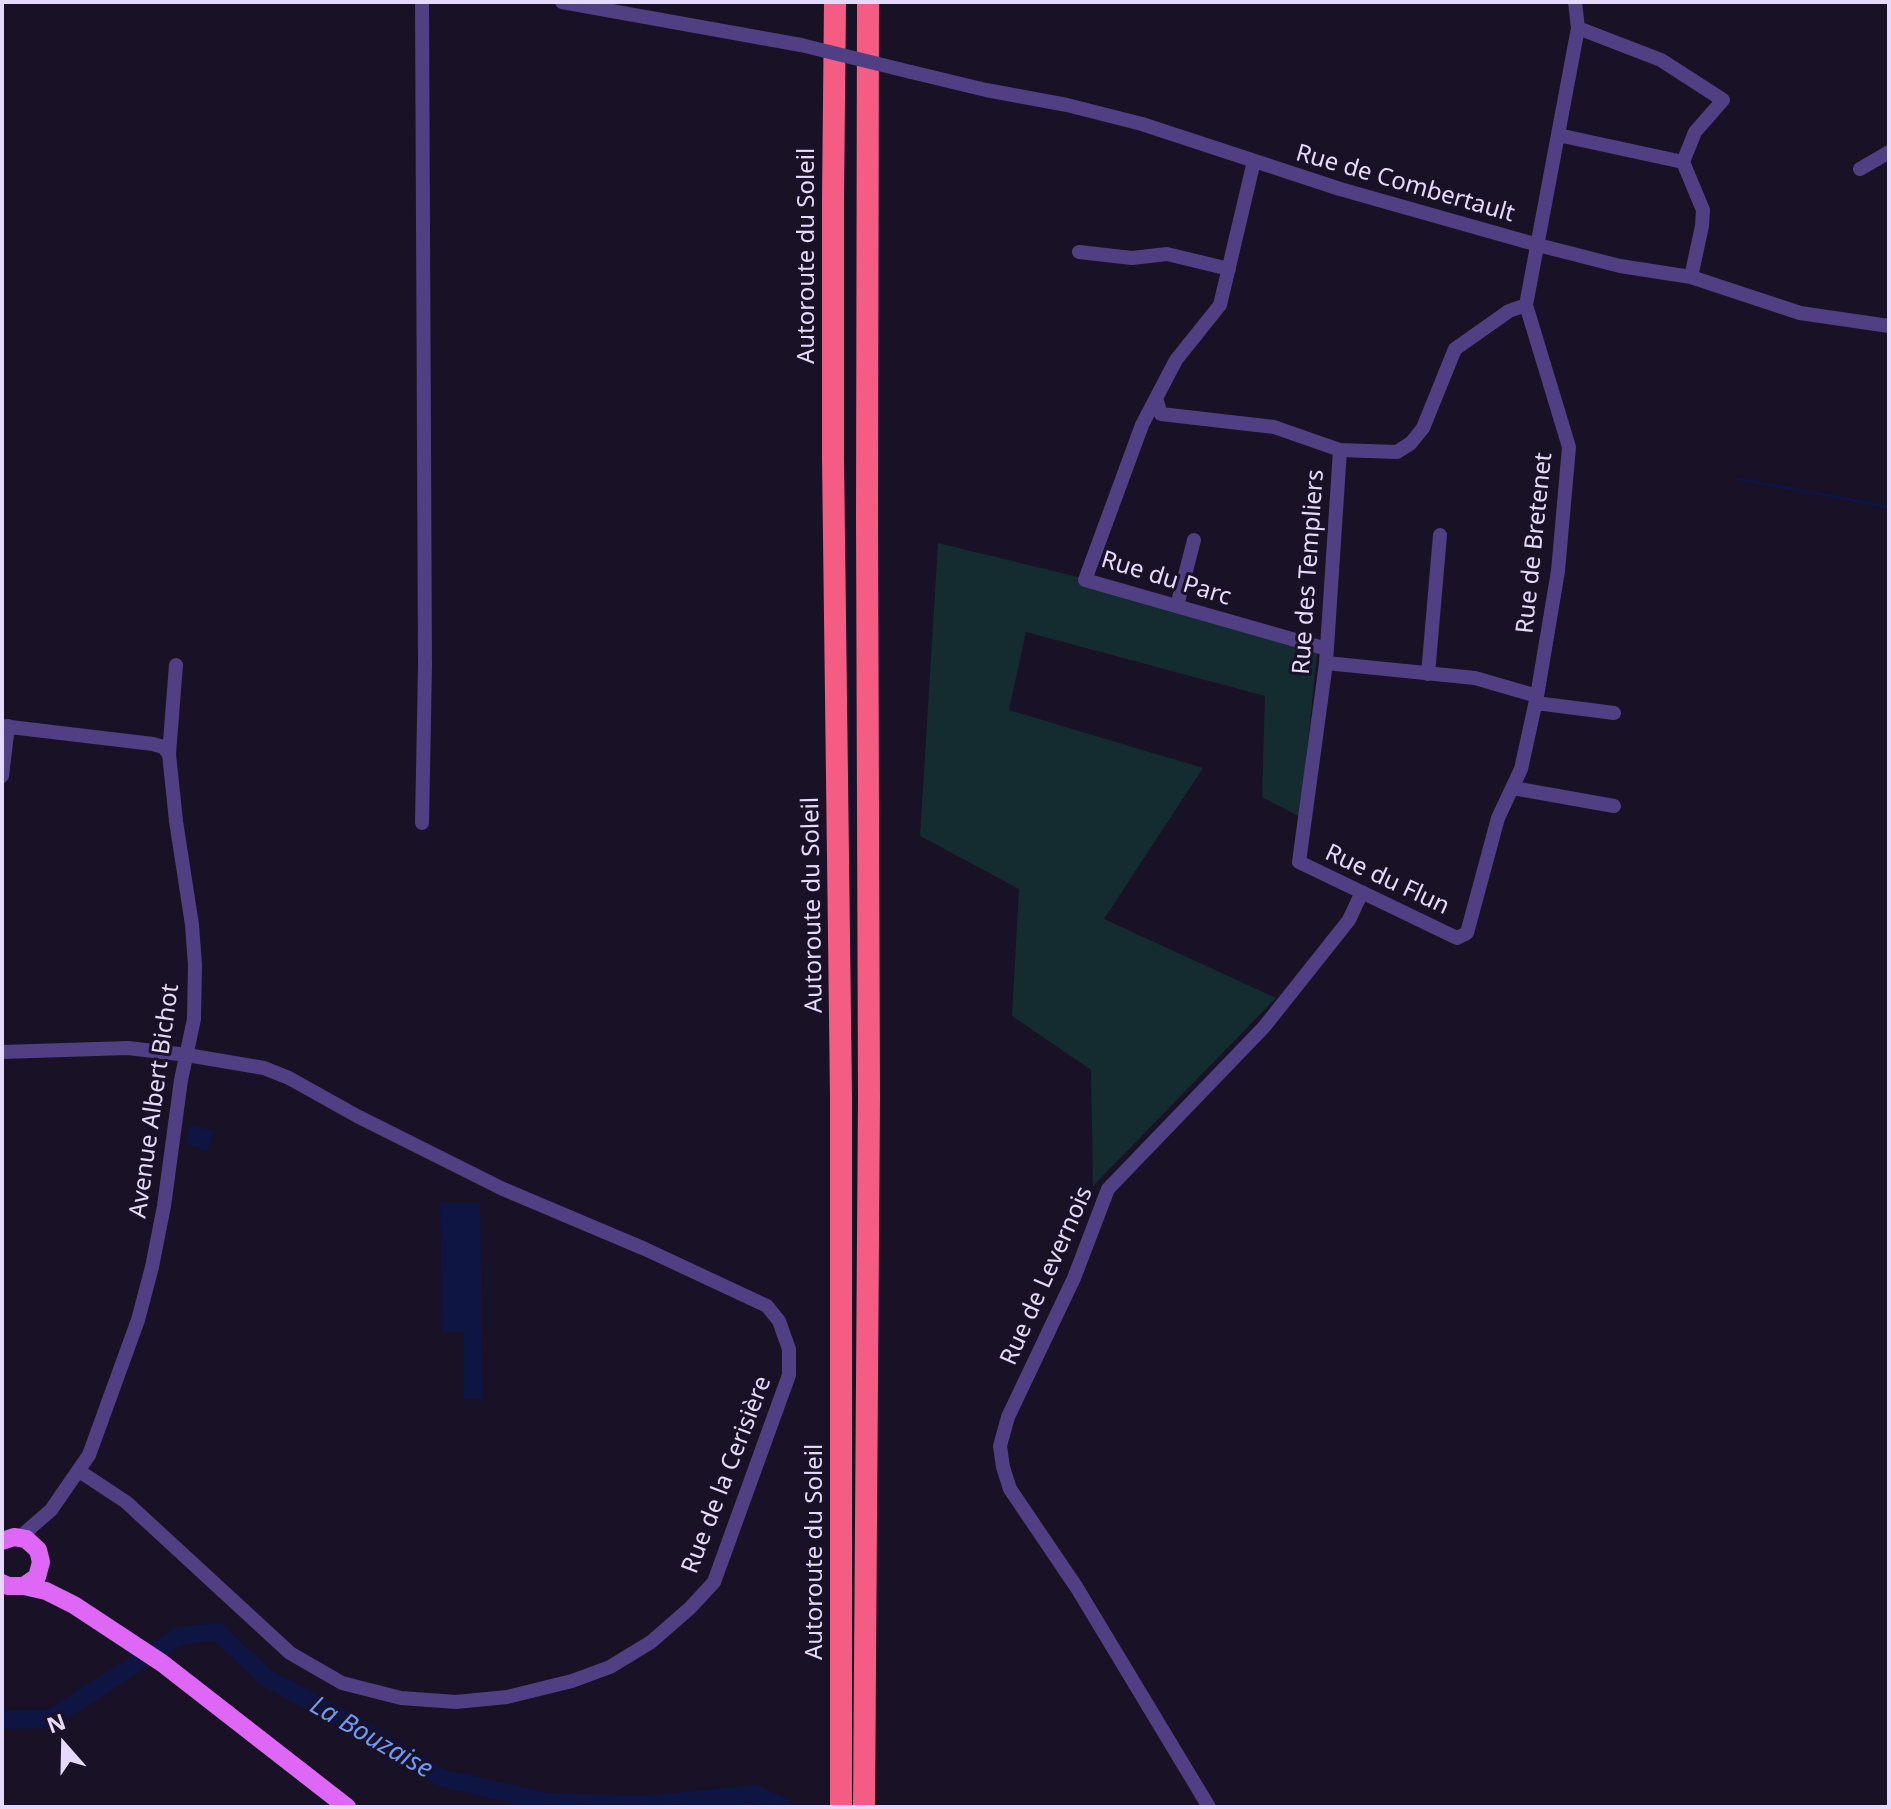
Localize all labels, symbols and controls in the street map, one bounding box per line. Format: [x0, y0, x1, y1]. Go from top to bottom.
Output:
street label: Rue de Combertault [1292, 139, 1518, 229]
street label: Autoroute du Soleil [793, 148, 821, 364]
street label: Rue de Bretenet [1511, 451, 1559, 635]
street label: Rue des Templiers [1287, 469, 1331, 675]
street label: Rue du Parc [1098, 546, 1234, 612]
street label: Autoroute du Soleil [797, 797, 829, 1013]
street label: Rue du Flun [1320, 839, 1454, 921]
street label: Avenue Albert Bichot [124, 982, 186, 1220]
street label: Rue de Levernois [995, 1182, 1099, 1370]
street label: Rue de la Cerisière [676, 1372, 778, 1578]
street label: Autoroute du Soleil [801, 1444, 829, 1660]
water label: La Bouzaise [304, 1690, 438, 1786]
north arrow [24, 1705, 104, 1785]
text: N [42, 1705, 69, 1740]

